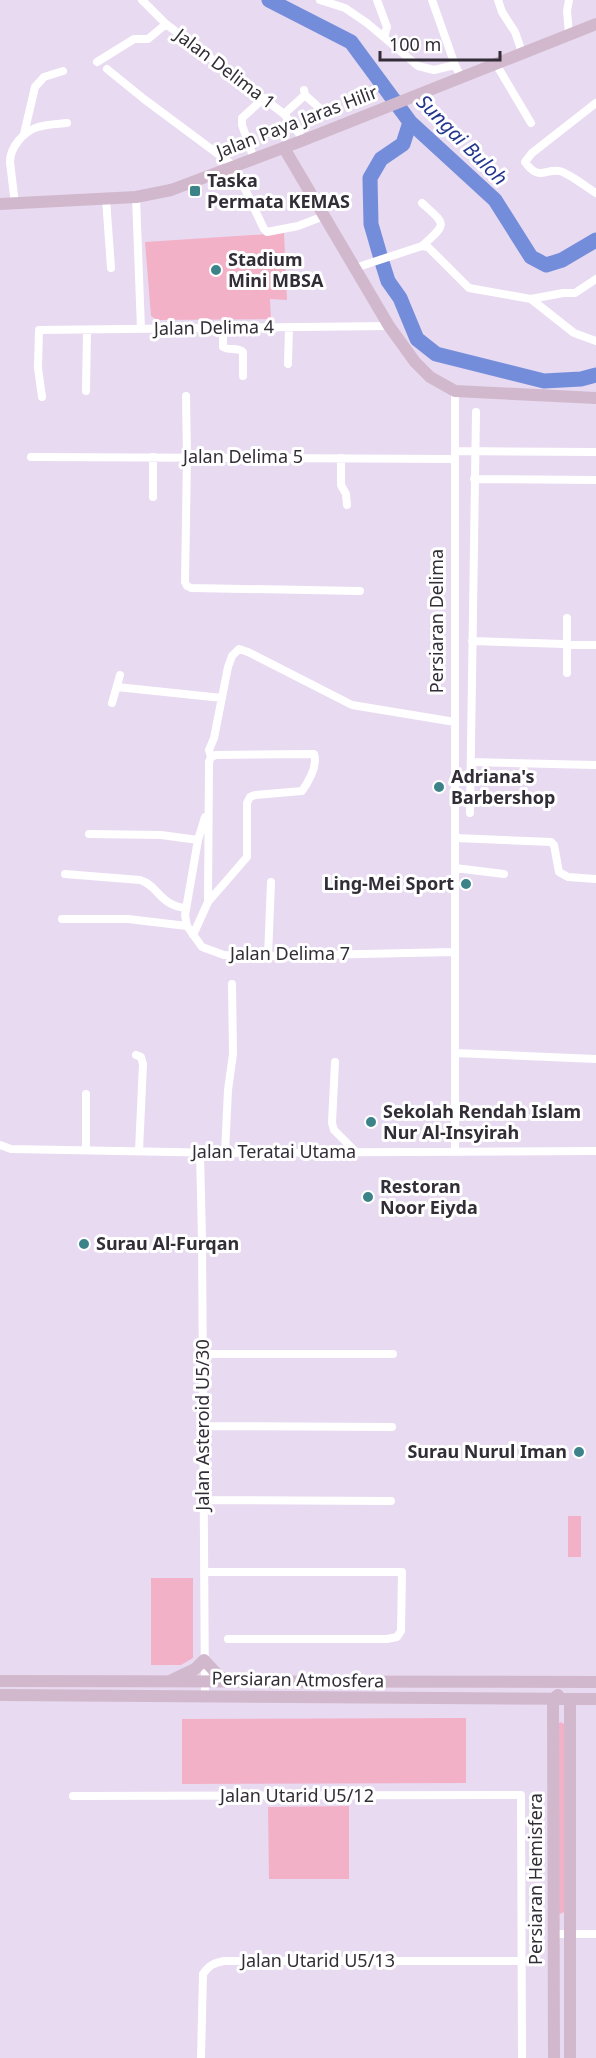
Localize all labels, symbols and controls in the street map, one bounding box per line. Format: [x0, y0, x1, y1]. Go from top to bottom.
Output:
street label: Jalan Delima 1 [169, 21, 281, 114]
scale bar [380, 24, 500, 62]
text: 100 m [389, 32, 441, 56]
street label: Jalan Paya Jaras Hilir [211, 79, 381, 164]
water label: Sungai Buloh [411, 88, 514, 191]
place label: Taska Permata KEMAS [207, 168, 350, 213]
marker: Taska Permata KEMAS [188, 184, 202, 198]
place label: Stadium Mini MBSA [228, 247, 324, 292]
marker: Stadium Mini MBSA [209, 263, 223, 277]
street label: Jalan Delima 4 [152, 314, 274, 340]
street label: Jalan Delima 5 [181, 444, 303, 468]
street label: Persiaran Delima [424, 549, 448, 693]
place label: Adriana's Barbershop [451, 764, 555, 809]
marker: Adriana's Barbershop [432, 780, 446, 794]
place label: Ling-Mei Sport [324, 871, 454, 895]
marker: Ling-Mei Sport [459, 877, 473, 891]
street label: Jalan Delima 7 [228, 941, 350, 965]
place label: Sekolah Rendah Islam Nur Al-Insyirah [383, 1099, 581, 1144]
marker: Sekolah Rendah Islam Nur Al-Insyirah [364, 1115, 378, 1129]
street label: Jalan Teratai Utama [190, 1139, 356, 1163]
place label: Restoran Noor Eiyda [380, 1174, 478, 1219]
marker: Restoran Noor Eiyda [361, 1190, 375, 1204]
place label: Surau Al-Furqan [96, 1231, 239, 1255]
marker: Surau Al-Furqan [77, 1237, 91, 1251]
street label: Jalan Asteroid U5/30 [190, 1339, 214, 1513]
place label: Surau Nurul Iman [407, 1439, 567, 1463]
marker: Surau Nurul Iman [572, 1445, 586, 1459]
street label: Persiaran Atmosfera [211, 1665, 385, 1693]
street label: Jalan Utarid U5/12 [218, 1783, 374, 1807]
street label: Persiaran Hemisfera [523, 1793, 547, 1965]
street label: Jalan Utarid U5/13 [239, 1948, 395, 1972]

